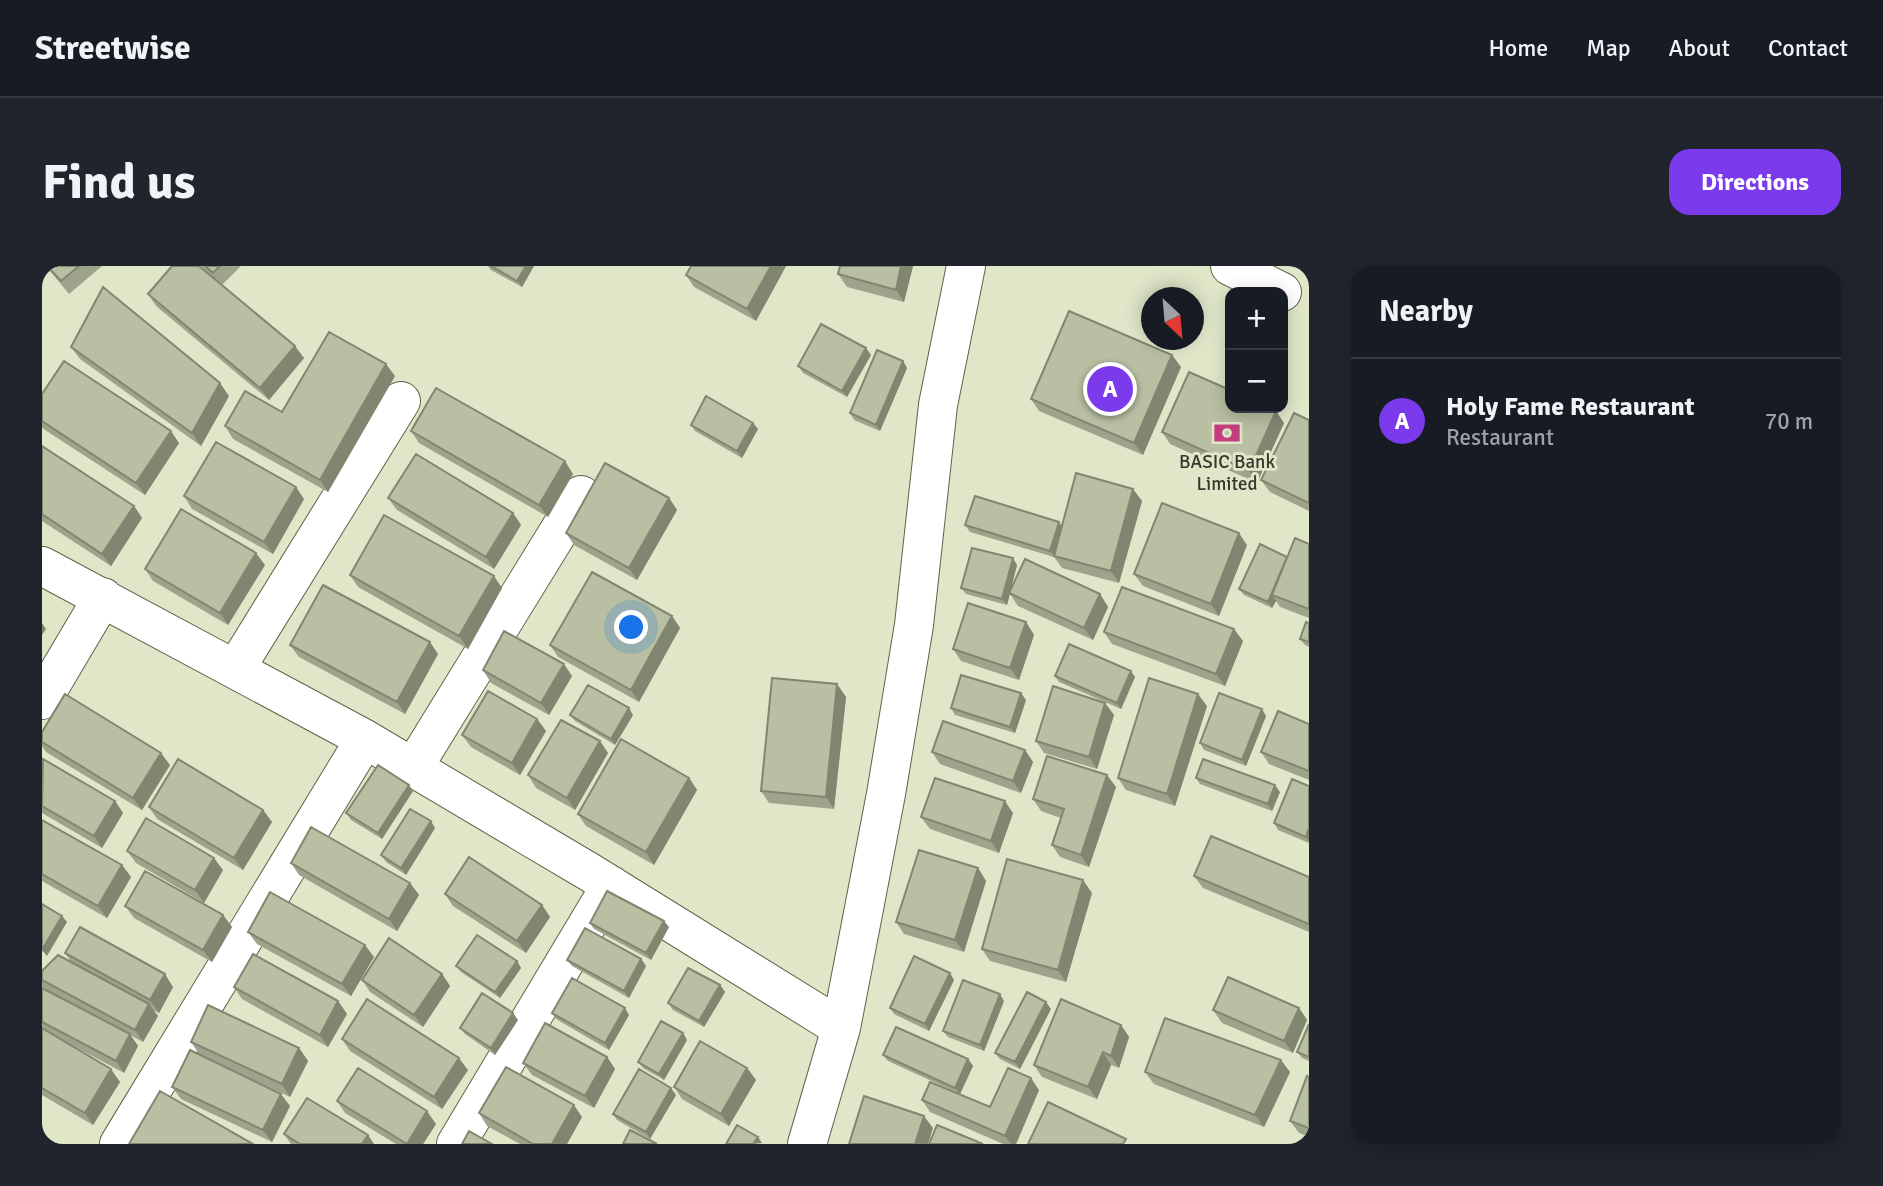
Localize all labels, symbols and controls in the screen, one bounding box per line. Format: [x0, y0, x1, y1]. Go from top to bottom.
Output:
text: Streetwise [35, 28, 191, 69]
text: Home [1488, 33, 1548, 63]
text: Map [1586, 33, 1631, 63]
text: About [1669, 33, 1730, 63]
text: Contact [1768, 33, 1848, 63]
button: Directions [1669, 149, 1841, 215]
text: Find us [42, 152, 195, 212]
north arrow [1141, 287, 1204, 350]
map controls [1225, 287, 1288, 413]
button: + [1225, 287, 1288, 350]
text: Nearby [1379, 293, 1473, 330]
button: − [1225, 350, 1288, 413]
pin: A [1087, 363, 1133, 415]
text: Holy Fame Restaurant [1446, 391, 1695, 423]
text: A [1395, 407, 1409, 436]
text: 70 m [1765, 407, 1813, 436]
bank icon: BASIC Bank Limited [1212, 418, 1242, 448]
text: Restaurant [1446, 423, 1554, 452]
place label: BASIC Bank Limited [1179, 450, 1275, 496]
your location [614, 610, 648, 644]

